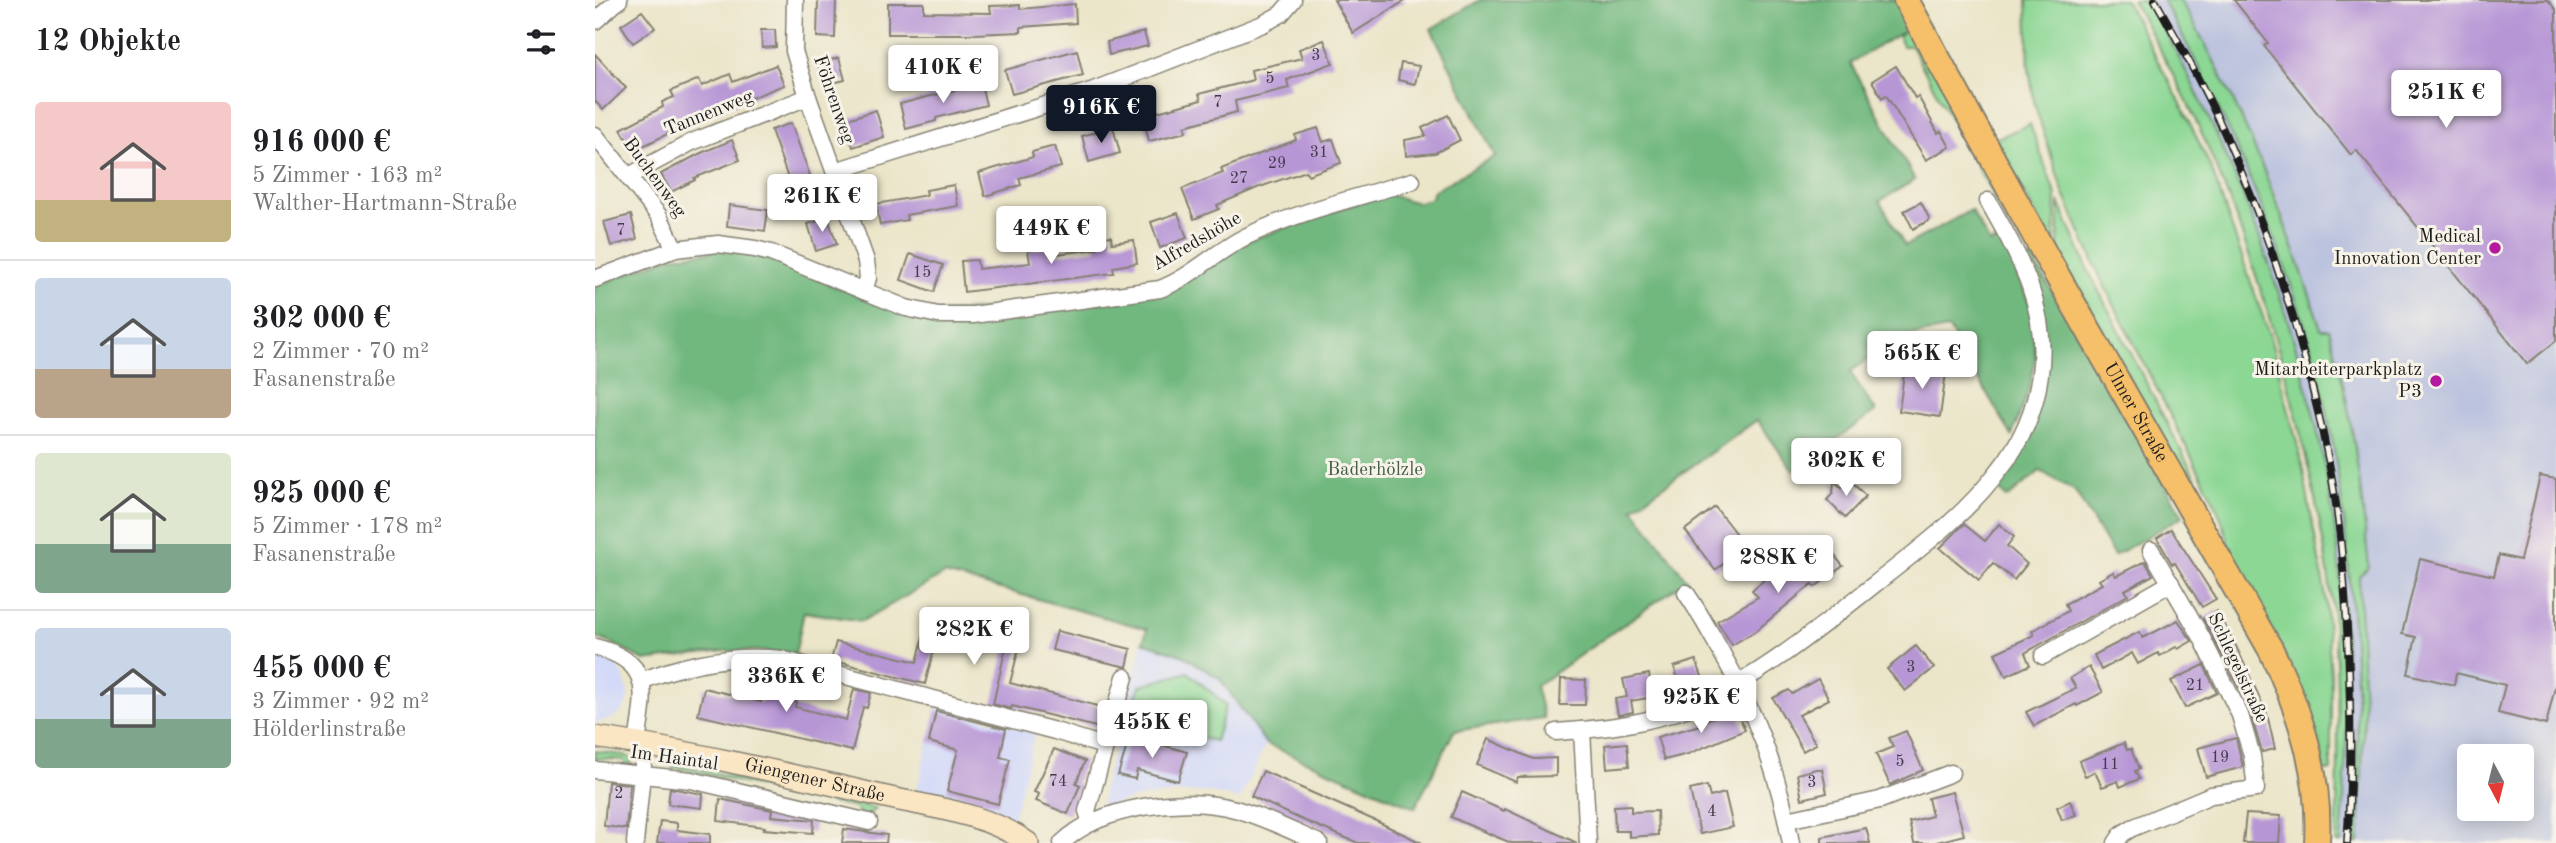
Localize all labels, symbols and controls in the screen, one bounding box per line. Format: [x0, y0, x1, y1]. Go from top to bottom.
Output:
icon: filters [522, 23, 560, 61]
text: 12 Objekte [35, 27, 181, 57]
pin: 410K € [886, 46, 1000, 105]
house number: 3 [1311, 48, 1321, 64]
street label: Föhrenweg [809, 53, 857, 147]
text: 410K € [904, 56, 982, 79]
house number: 5 [1265, 71, 1275, 87]
pin: 251K € [2389, 71, 2503, 130]
text: 251K € [2407, 81, 2485, 104]
pin: 916K € [1044, 86, 1158, 145]
street label: Tannenweg [662, 87, 757, 140]
house number: 7 [1213, 95, 1223, 111]
text: 916K € [1062, 96, 1140, 119]
text: 916 000 € [252, 128, 391, 158]
icon: home [91, 130, 175, 214]
street label: Buchenweg [619, 135, 690, 222]
house number: 31 [1310, 145, 1328, 161]
house number: 29 [1268, 156, 1286, 172]
text: 5 Zimmer · 163 m² [252, 164, 442, 187]
house number: 27 [1230, 171, 1248, 187]
pin: 261K € [765, 174, 879, 234]
text: 261K € [783, 185, 861, 208]
text: Walther-Hartmann-Straße [252, 192, 517, 215]
pin: 449K € [994, 206, 1108, 266]
street label: Alfredshöhe [1149, 209, 1245, 275]
text: 449K € [1012, 217, 1090, 240]
house number: 7 [616, 223, 626, 239]
place label: Medical Innovation Center [2334, 228, 2481, 269]
marker: Medical Innovation Center [2487, 240, 2503, 256]
house number: 15 [913, 265, 931, 281]
text: 302 000 € [252, 304, 391, 334]
icon: home [91, 306, 175, 390]
pin: 565K € [1865, 332, 1979, 391]
text: 2 Zimmer · 70 m² [252, 340, 429, 363]
text: 565K € [1883, 342, 1961, 365]
street label: Ulmer Straße [2100, 359, 2171, 466]
place label: Mitarbeiterparkplatz P3 [2254, 361, 2422, 402]
text: Fasanenstraße [252, 368, 396, 391]
marker: Mitarbeiterparkplatz P3 [2428, 373, 2444, 389]
pin: 302K € [1789, 438, 1903, 498]
text: 302K € [1807, 449, 1885, 472]
park label: Baderhölzle [1327, 461, 1423, 480]
text: 925 000 € [252, 479, 391, 509]
icon: home [91, 481, 175, 565]
text: 5 Zimmer · 178 m² [252, 515, 442, 538]
pin: 288K € [1721, 536, 1835, 595]
text: Fasanenstraße [252, 543, 396, 566]
text: 288K € [1739, 546, 1817, 569]
pin: 282K € [917, 608, 1031, 667]
street label: Schlegelstraße [2203, 610, 2271, 726]
text: 282K € [935, 618, 1013, 641]
text: 455 000 € [252, 654, 391, 684]
pin: 336K € [729, 654, 843, 714]
icon: home [91, 656, 175, 740]
house number: 3 [1906, 660, 1916, 676]
text: 336K € [747, 665, 825, 688]
pin: 925K € [1644, 676, 1758, 735]
house number: 21 [2186, 678, 2204, 694]
text: 925K € [1662, 686, 1740, 709]
text: 3 Zimmer · 92 m² [252, 690, 429, 713]
pin: 455K € [1095, 700, 1209, 760]
text: 455K € [1113, 711, 1191, 734]
text: Hölderlinstraße [252, 718, 406, 741]
street label: Im Haintal [629, 743, 719, 775]
north arrow [2457, 744, 2534, 821]
map controls [2457, 744, 2534, 821]
house number: 19 [2211, 750, 2229, 766]
house number: 5 [1895, 754, 1905, 770]
street label: Giengener Straße [743, 756, 887, 806]
house number: 11 [2101, 757, 2119, 773]
house number: 74 [1049, 774, 1067, 790]
house number: 3 [1807, 775, 1817, 791]
house number: 2 [614, 786, 624, 802]
house number: 4 [1707, 804, 1717, 820]

